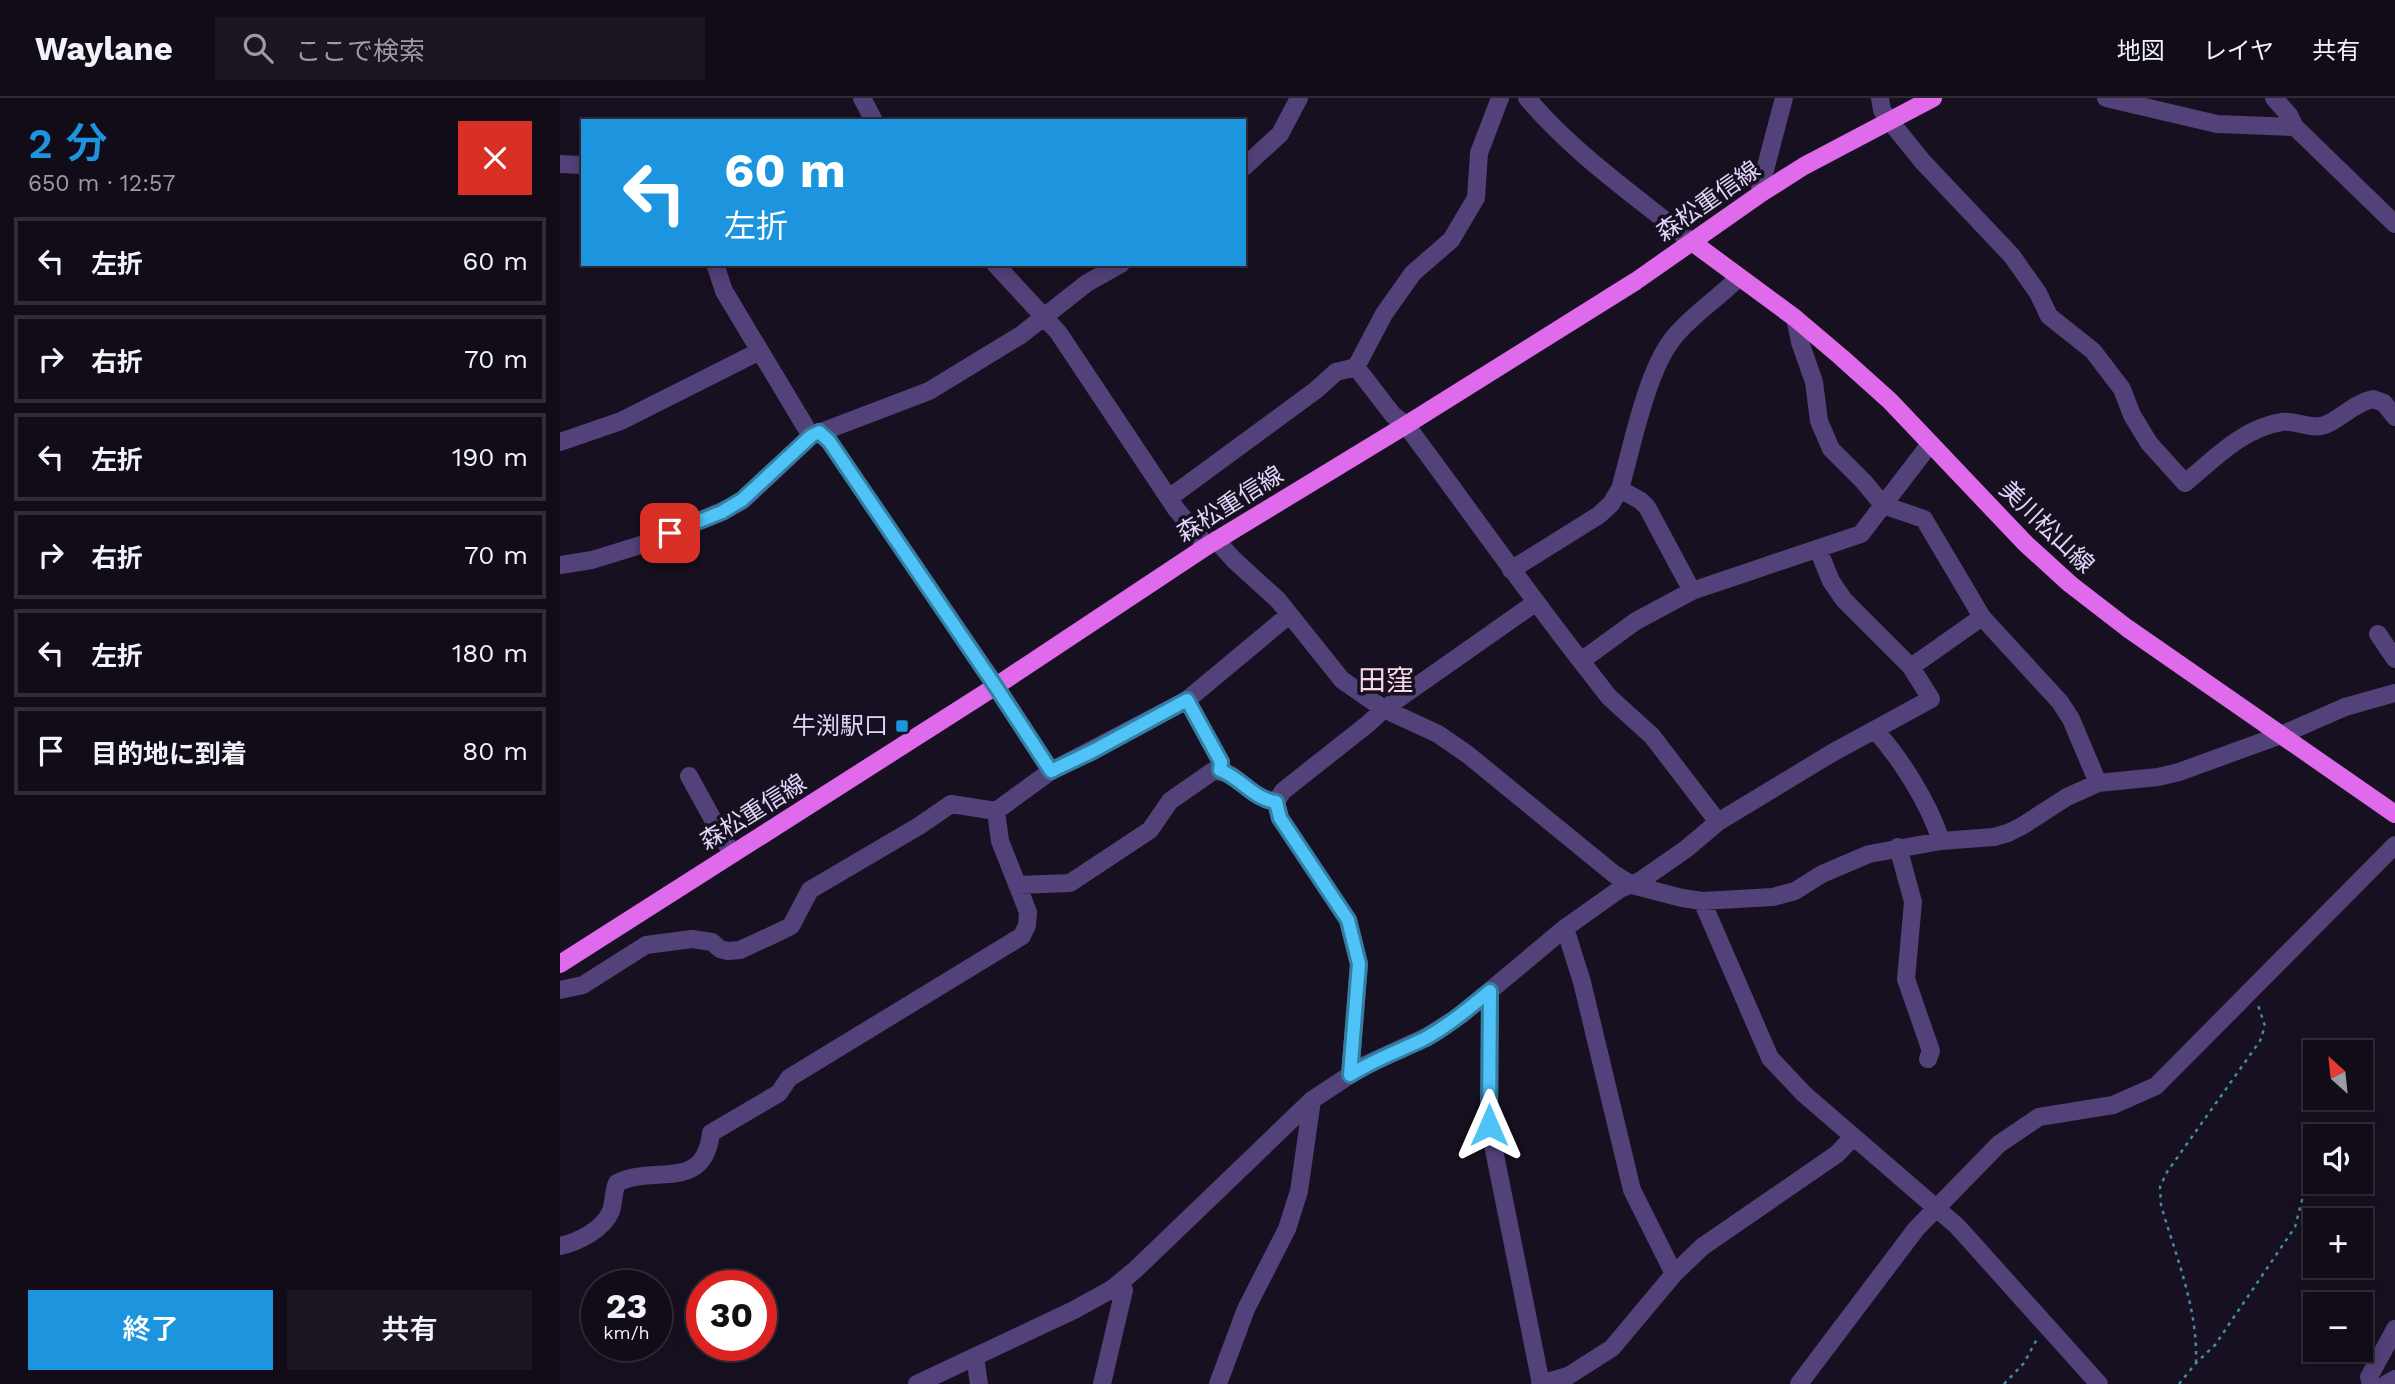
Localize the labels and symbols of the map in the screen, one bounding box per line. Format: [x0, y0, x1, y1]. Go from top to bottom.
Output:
street label: 森松重信線 [1651, 155, 1765, 247]
street label: 森松重信線 [1172, 460, 1288, 548]
street label: 美川松山線 [1994, 475, 2100, 579]
pin [640, 503, 700, 563]
district label: 田窪 [1358, 664, 1414, 697]
place label: 牛渕駅口 [792, 712, 888, 740]
marker: 牛渕駅口 [894, 718, 910, 734]
street label: 森松重信線 [695, 768, 811, 856]
north arrow [2303, 1040, 2373, 1110]
position arrow [1452, 1088, 1526, 1162]
speed limit sign: 30 [686, 1270, 777, 1361]

